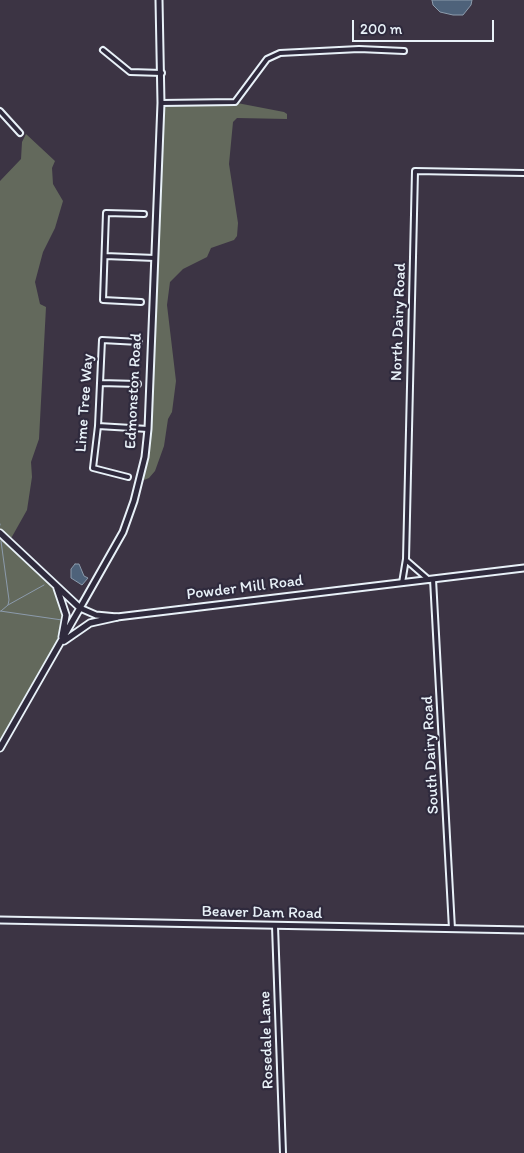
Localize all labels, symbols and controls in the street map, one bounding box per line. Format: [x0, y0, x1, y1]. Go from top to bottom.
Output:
scale bar [354, 10, 496, 42]
text: 200 m [360, 20, 402, 38]
street label: North Dairy Road [387, 263, 411, 381]
street label: Edmonston Road [121, 332, 147, 450]
street label: Lime Tree Way [72, 353, 98, 453]
street label: Powder Mill Road [185, 571, 305, 605]
street label: South Dairy Road [418, 695, 444, 815]
street label: Beaver Dam Road [201, 902, 323, 924]
street label: Rosedale Lane [256, 991, 278, 1089]

